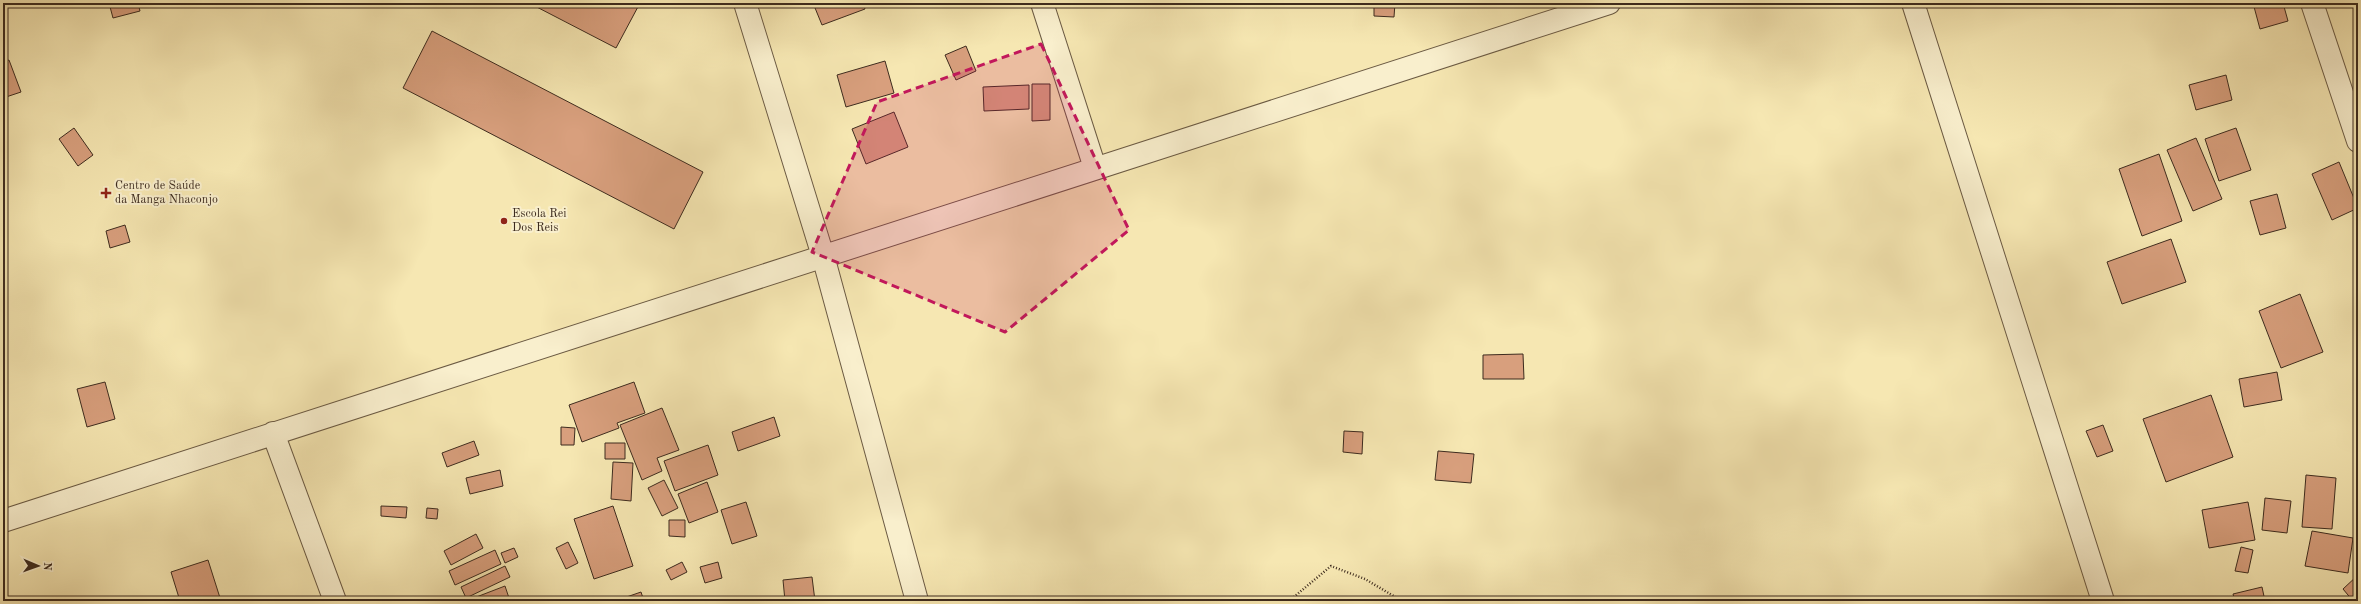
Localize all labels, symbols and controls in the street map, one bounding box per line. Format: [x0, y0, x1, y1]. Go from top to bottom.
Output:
place label: Centro de Saúde da Manga Nhaconjo [115, 180, 218, 206]
marker: Centro de Saúde da Manga Nhaconjo [100, 187, 112, 199]
place label: Escola Rei Dos Reis [512, 208, 567, 234]
marker: Escola Rei Dos Reis [499, 216, 509, 226]
north arrow [18, 546, 58, 586]
text: N [41, 562, 52, 571]

